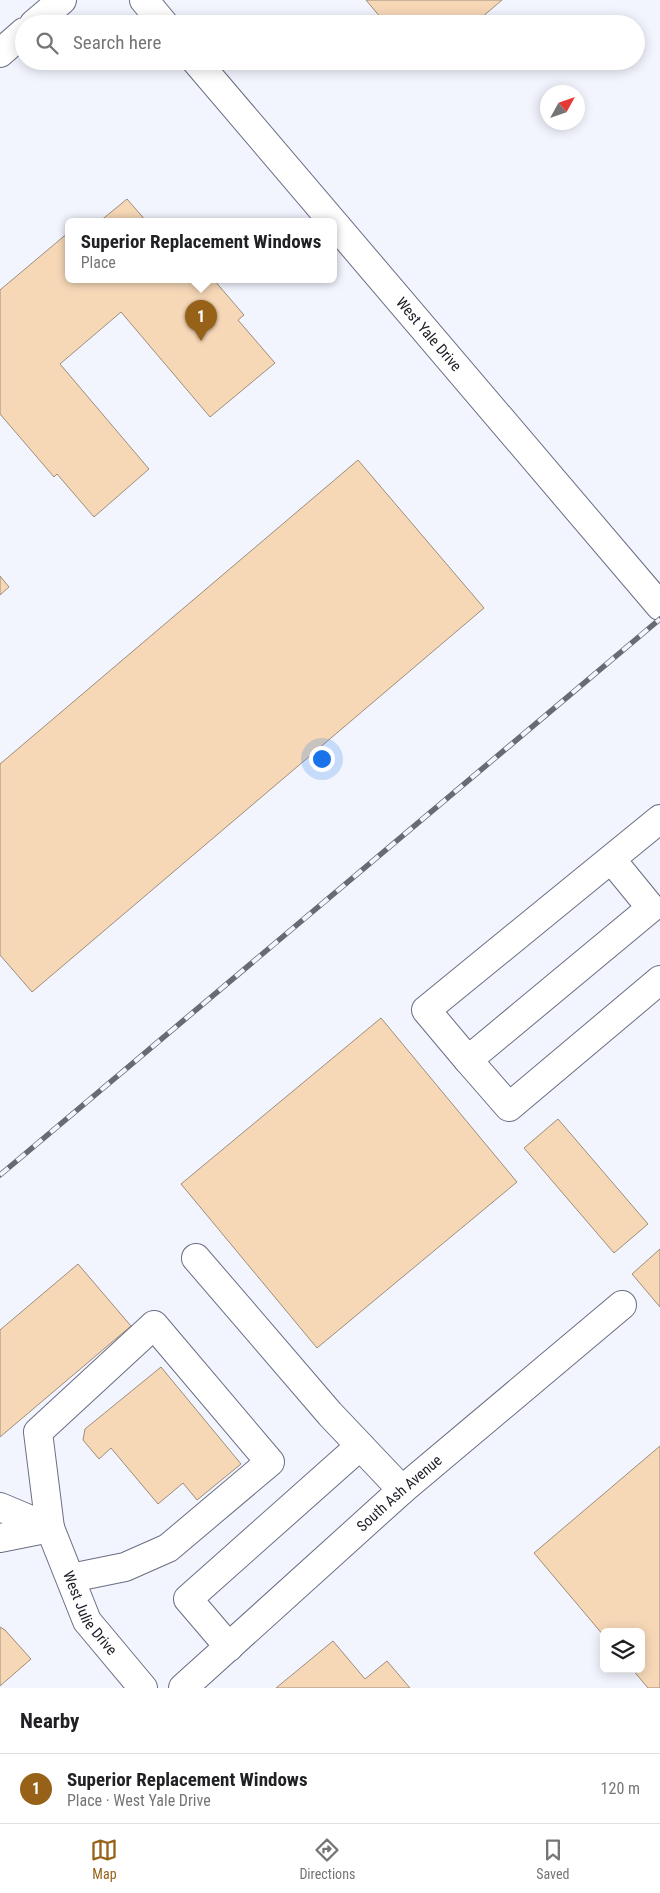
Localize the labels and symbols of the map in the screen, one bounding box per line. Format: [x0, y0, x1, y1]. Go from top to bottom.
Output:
north arrow [540, 85, 585, 130]
street label: West Yale Drive [392, 294, 465, 375]
pin: 1 [185, 300, 217, 341]
your location [309, 746, 335, 772]
street label: South Ash Avenue [353, 1451, 446, 1535]
street label: West Julie Drive [59, 1568, 121, 1659]

